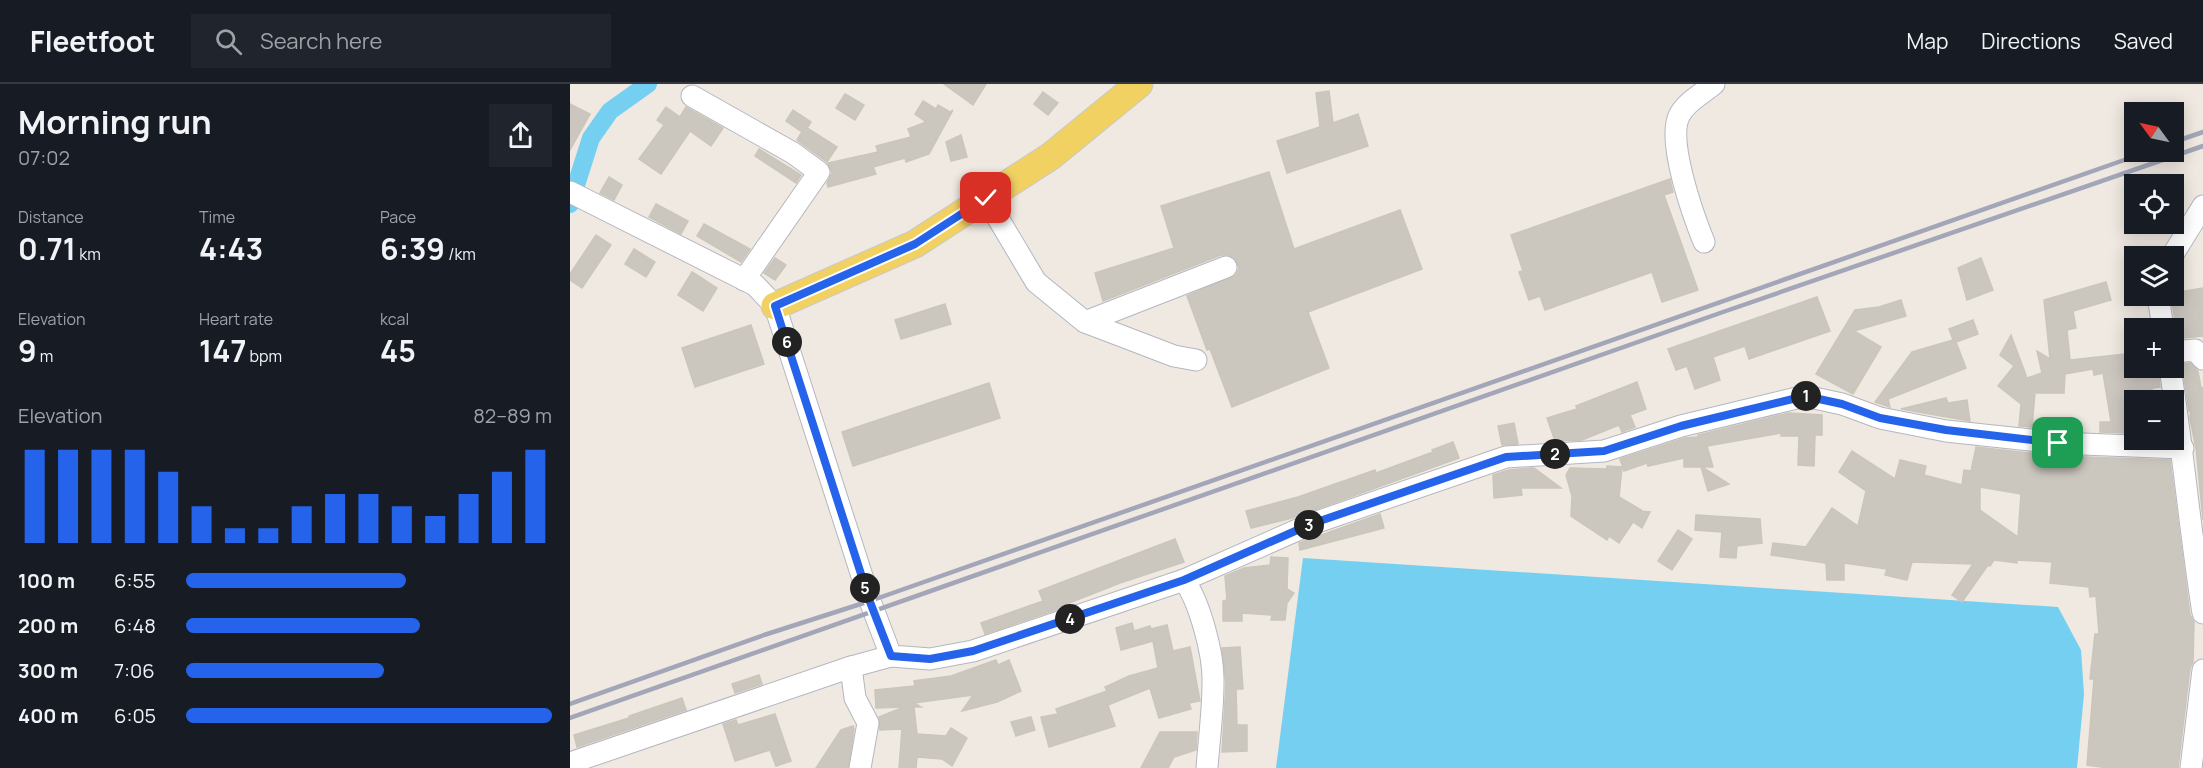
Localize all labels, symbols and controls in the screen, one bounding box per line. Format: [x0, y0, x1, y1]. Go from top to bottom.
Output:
search box [191, 14, 611, 68]
text: Fleetfoot [30, 22, 155, 60]
icon: search [212, 25, 245, 58]
text: Search here [260, 26, 382, 56]
text: Map [1907, 27, 1948, 55]
text: Directions [1981, 27, 2081, 55]
text: Saved [2114, 27, 2173, 55]
text: Morning run [18, 99, 212, 144]
north arrow [2124, 102, 2184, 162]
map controls [2124, 102, 2184, 450]
button: share [489, 104, 552, 167]
text: 07:02 [18, 144, 70, 171]
pin [960, 172, 1011, 223]
button: locate [2124, 174, 2184, 234]
icon: check [969, 181, 1002, 214]
text: Distance [18, 206, 84, 228]
text: Time [199, 206, 235, 228]
text: Pace [380, 206, 416, 228]
text: 0.71 [18, 228, 76, 269]
text: 4:43 [199, 228, 263, 269]
text: 6:39 [380, 228, 445, 269]
text: km [76, 243, 101, 265]
text: /km [445, 243, 476, 265]
button: layers [2124, 246, 2184, 306]
text: Elevation [18, 308, 86, 330]
text: Heart rate [199, 308, 273, 330]
text: kcal [380, 308, 409, 330]
button: + [2124, 318, 2184, 378]
pin: 6 [772, 327, 802, 357]
text: 9 [18, 330, 37, 371]
text: 147 [199, 330, 246, 371]
text: 45 [380, 330, 416, 371]
text: 6 [782, 331, 792, 353]
text: m [37, 345, 53, 367]
text: bpm [246, 345, 282, 367]
pin: 1 [1791, 381, 1821, 411]
text: 1 [1802, 385, 1810, 407]
button: − [2124, 390, 2184, 450]
text: Elevation [18, 402, 102, 429]
text: 82–89 m [473, 402, 552, 429]
pin [2032, 417, 2083, 468]
icon: arrive [2041, 426, 2074, 459]
pin: 2 [1540, 439, 1570, 469]
text: 2 [1550, 443, 1560, 465]
pin: 3 [1294, 510, 1324, 540]
text: 3 [1304, 514, 1314, 536]
text: 100 m [18, 567, 75, 594]
text: 6:55 [114, 567, 156, 594]
pin: 5 [850, 573, 880, 603]
text: 5 [860, 577, 870, 599]
pin: 4 [1055, 604, 1085, 634]
text: 4 [1065, 608, 1075, 630]
text: 200 m [18, 612, 78, 639]
text: 6:48 [114, 612, 156, 639]
text: 300 m [18, 657, 78, 684]
text: 7:06 [114, 657, 155, 684]
text: 400 m [18, 702, 78, 729]
text: 6:05 [114, 702, 156, 729]

